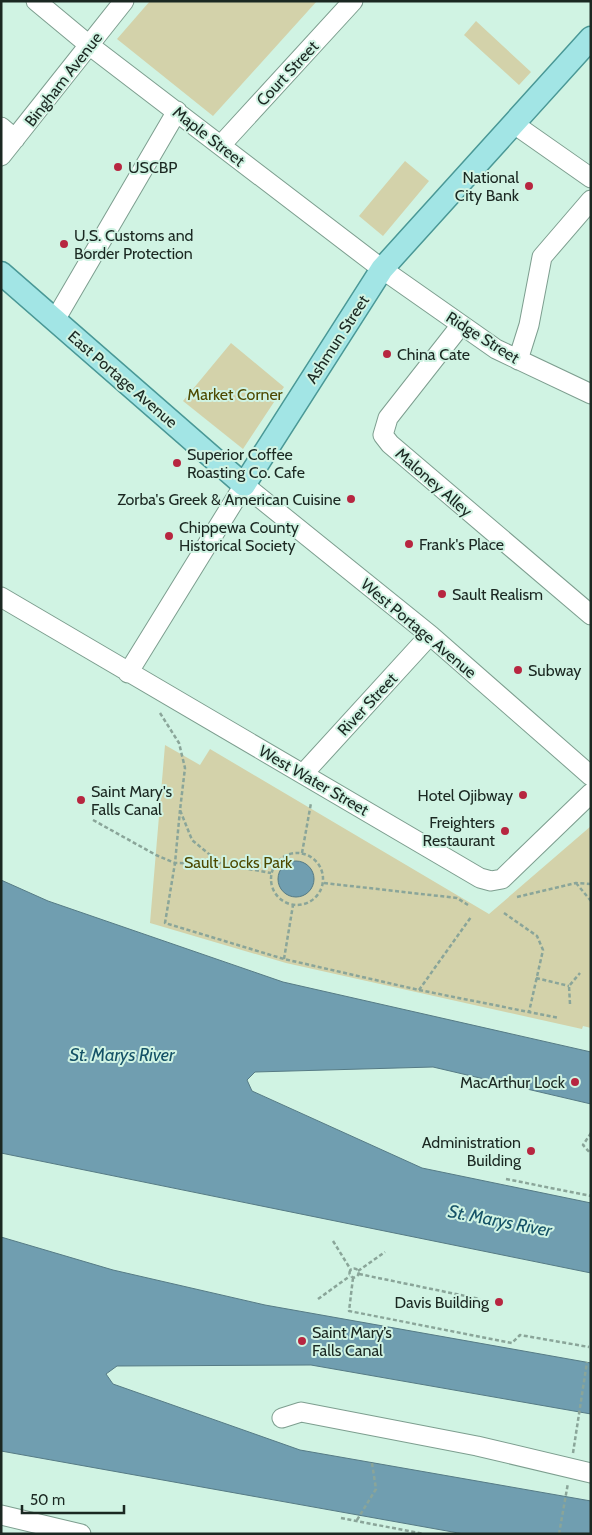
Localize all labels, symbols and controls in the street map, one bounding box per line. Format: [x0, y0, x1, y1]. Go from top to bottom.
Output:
street label: Bingham Avenue [21, 28, 106, 130]
street label: Court Street [252, 36, 323, 110]
street label: Maple Street [169, 102, 249, 171]
place label: USCBP [128, 158, 178, 177]
marker: USCBP [112, 161, 124, 173]
place label: National City Bank [455, 168, 520, 205]
marker: National City Bank [523, 180, 535, 192]
place label: U.S. Customs and Border Protection [74, 226, 194, 263]
marker: U.S. Customs and Border Protection [58, 238, 70, 250]
street label: Ashmun Street [302, 291, 373, 387]
street label: Ridge Street [443, 307, 523, 368]
street label: East Portage Avenue [64, 327, 181, 432]
place label: China Cate [397, 345, 470, 364]
marker: China Cate [381, 348, 393, 360]
park label: Market Corner [187, 385, 284, 404]
street label: Maloney Alley [392, 444, 476, 521]
place label: Superior Coffee Roasting Co. Cafe [187, 445, 305, 482]
marker: Superior Coffee Roasting Co. Cafe [171, 457, 183, 469]
place label: Zorba's Greek & American Cuisine [117, 490, 341, 509]
marker: Zorba's Greek & American Cuisine [345, 493, 357, 505]
place label: Chippewa County Historical Society [179, 518, 299, 555]
marker: Chippewa County Historical Society [163, 530, 175, 542]
place label: Frank's Place [419, 535, 504, 554]
marker: Frank's Place [403, 538, 415, 550]
street label: West Portage Avenue [357, 575, 480, 682]
place label: Sault Realism [452, 585, 543, 604]
marker: Sault Realism [436, 588, 448, 600]
place label: Subway [528, 661, 581, 680]
marker: Subway [512, 664, 524, 676]
street label: River Street [334, 669, 402, 740]
street label: West Water Street [255, 741, 373, 820]
place label: Saint Mary's Falls Canal [91, 782, 172, 819]
place label: Hotel Ojibway [418, 786, 513, 805]
marker: Hotel Ojibway [517, 789, 529, 801]
marker: Saint Mary's Falls Canal [75, 794, 87, 806]
place label: Freighters Restaurant [423, 813, 496, 850]
marker: Freighters Restaurant [499, 825, 511, 837]
park label: Sault Locks Park [184, 853, 293, 872]
water label: St. Marys River [69, 1044, 176, 1066]
place label: MacArthur Lock [460, 1073, 566, 1092]
marker: MacArthur Lock [569, 1076, 581, 1088]
place label: Administration Building [422, 1133, 522, 1170]
marker: Administration Building [525, 1145, 537, 1157]
water label: St. Marys River [446, 1200, 555, 1242]
place label: Davis Building [394, 1293, 490, 1312]
marker: Davis Building [493, 1296, 505, 1308]
place label: Saint Mary’s Falls Canal [312, 1323, 392, 1360]
marker: Saint Mary’s Falls Canal [296, 1335, 308, 1347]
scale bar [22, 1482, 125, 1514]
text: 50 m [30, 1491, 65, 1509]

